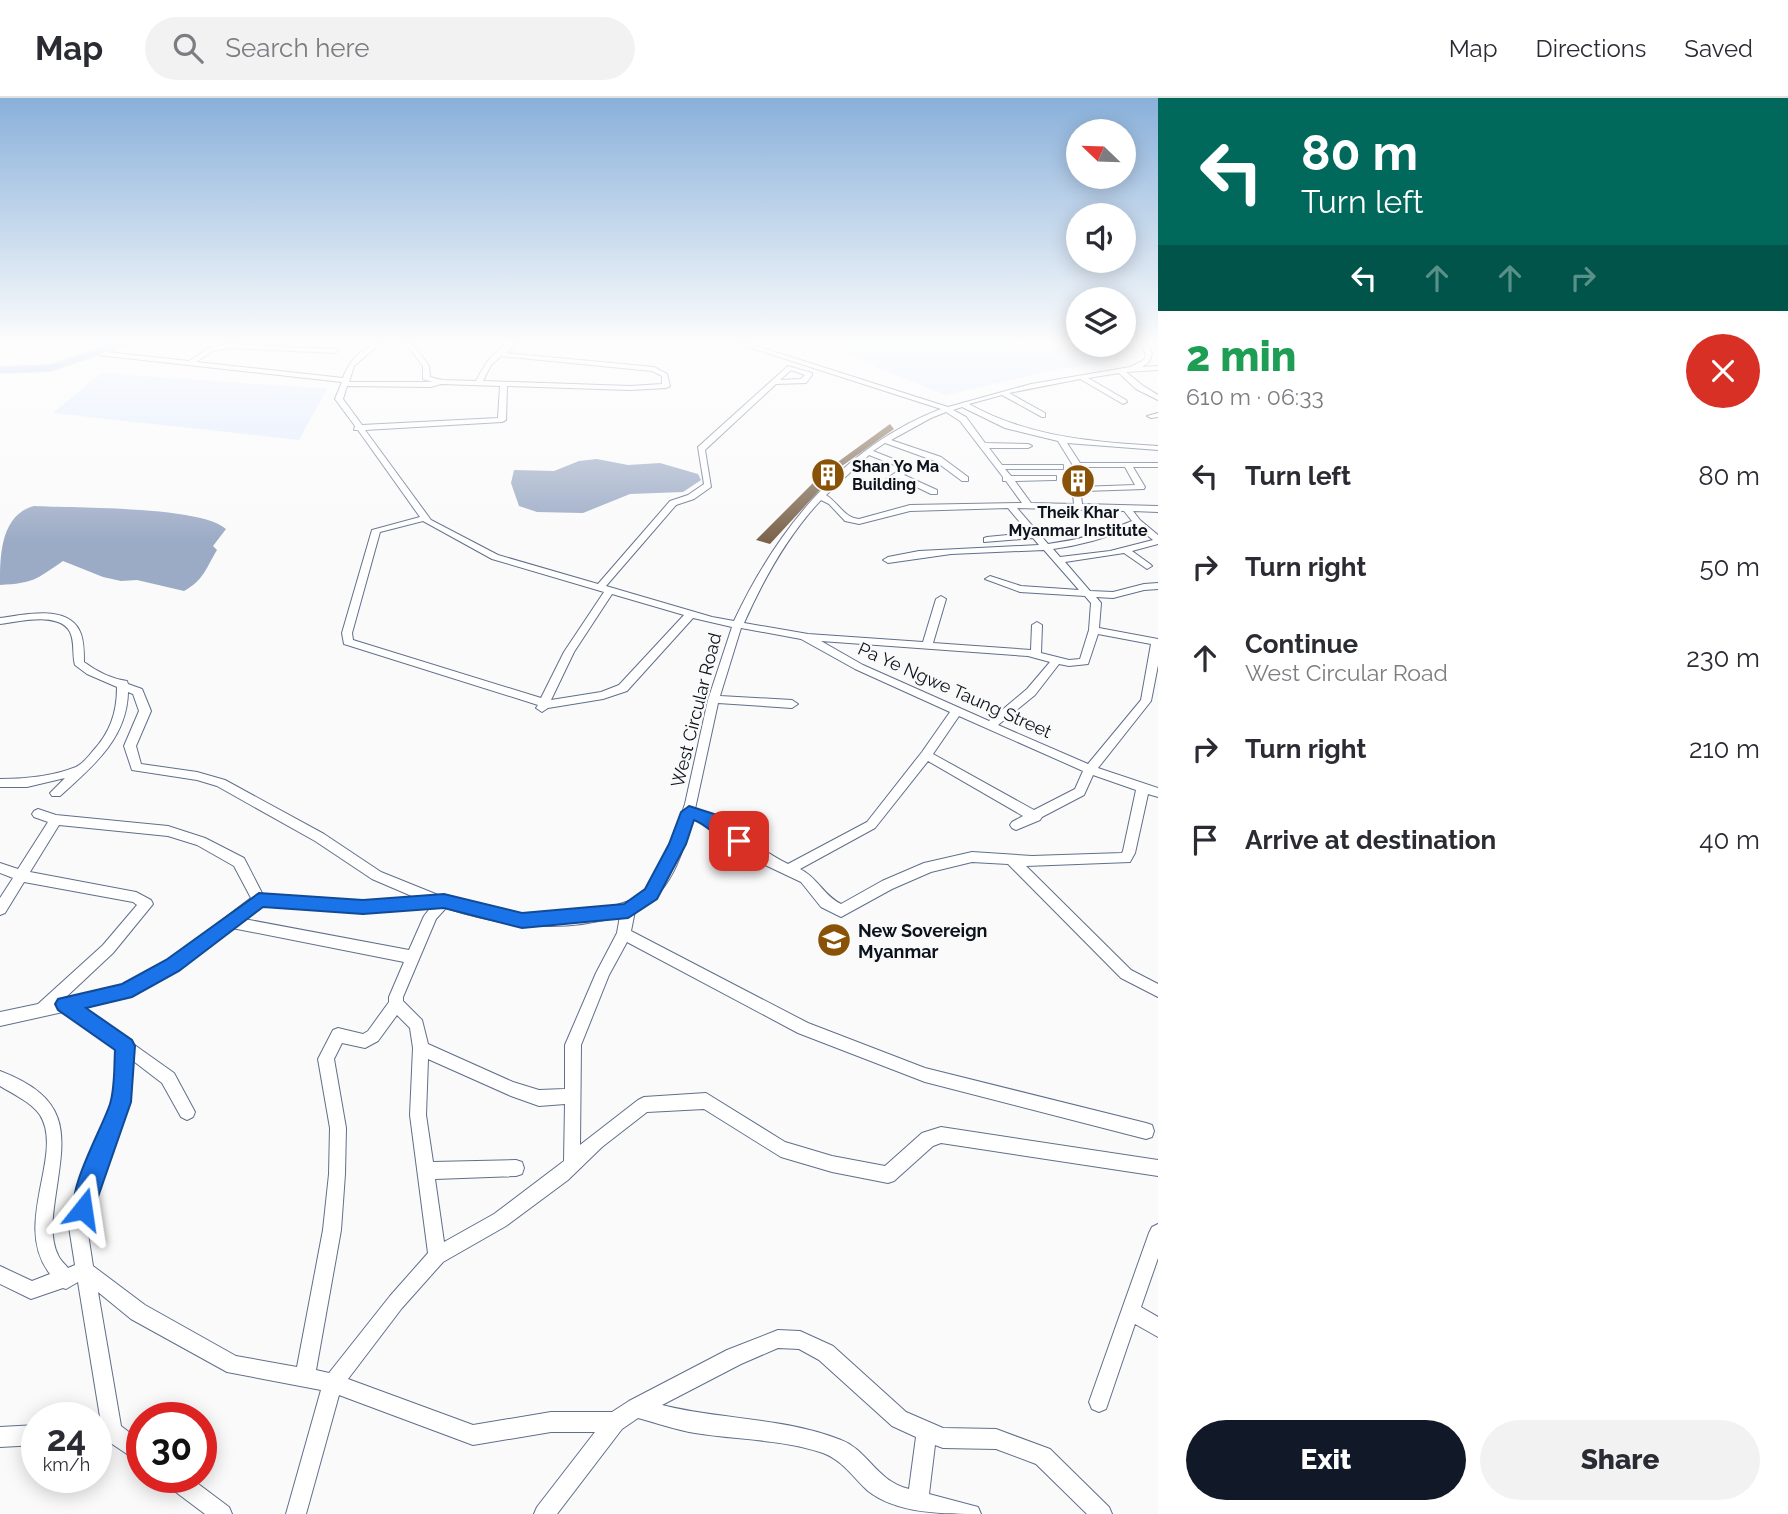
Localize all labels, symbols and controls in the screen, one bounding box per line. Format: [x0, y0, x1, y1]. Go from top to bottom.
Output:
search box [145, 17, 635, 80]
text: Map [35, 29, 103, 68]
icon: search [169, 29, 207, 67]
text: Search here [225, 33, 370, 63]
text: Map [1449, 34, 1498, 63]
text: Directions [1536, 34, 1646, 63]
text: Saved [1684, 34, 1753, 63]
north arrow [1066, 119, 1136, 189]
map controls [1066, 119, 1136, 357]
text: 80 m [1301, 124, 1418, 181]
icon: left [1186, 126, 1277, 217]
text: Turn left [1301, 183, 1423, 220]
button: sound [1066, 203, 1136, 273]
icon: left [1345, 259, 1383, 297]
icon: ahead [1418, 259, 1456, 297]
icon: ahead [1491, 259, 1529, 297]
icon: right [1564, 259, 1602, 297]
button: layers [1066, 287, 1136, 357]
text: 2 min [1186, 332, 1296, 381]
button: close [1686, 334, 1760, 408]
text: 610 m · 06:33 [1186, 383, 1324, 410]
building icon: Shan Yo Ma Building [809, 456, 847, 494]
place label: Shan Yo Ma Building [852, 457, 939, 494]
icon: left [1186, 457, 1224, 495]
text: Turn left [1245, 461, 1351, 491]
text: 80 m [1698, 461, 1760, 491]
building icon: Theik Khar Myanmar Institute [1059, 462, 1097, 500]
place label: Theik Khar Myanmar Institute [1009, 503, 1148, 540]
icon: right [1186, 548, 1224, 586]
text: Turn right [1245, 552, 1366, 582]
text: 50 m [1699, 552, 1760, 582]
text: Continue [1245, 629, 1358, 659]
street label: West Circular Road [667, 630, 725, 790]
street label: Pa Ye Ngwe Taung Street [855, 638, 1055, 742]
icon: ahead [1186, 639, 1224, 677]
text: 230 m [1686, 643, 1760, 673]
text: West Circular Road [1245, 659, 1448, 686]
icon: right [1186, 730, 1224, 768]
text: Turn right [1245, 734, 1366, 764]
text: 210 m [1689, 734, 1760, 764]
pin [709, 811, 769, 871]
icon: arrive [1186, 821, 1224, 859]
icon: arrive [720, 822, 758, 860]
text: Arrive at destination [1245, 825, 1496, 855]
text: 40 m [1699, 825, 1760, 855]
place label: New Sovereign Myanmar [858, 920, 987, 962]
school or university icon: New Sovereign Myanmar [815, 921, 853, 959]
position arrow [46, 1172, 120, 1246]
speed limit sign: 30 [126, 1402, 217, 1493]
text: 24 [47, 1418, 86, 1459]
button: Exit [1186, 1420, 1466, 1500]
button: Share [1480, 1420, 1760, 1500]
text: km/h [43, 1454, 90, 1475]

